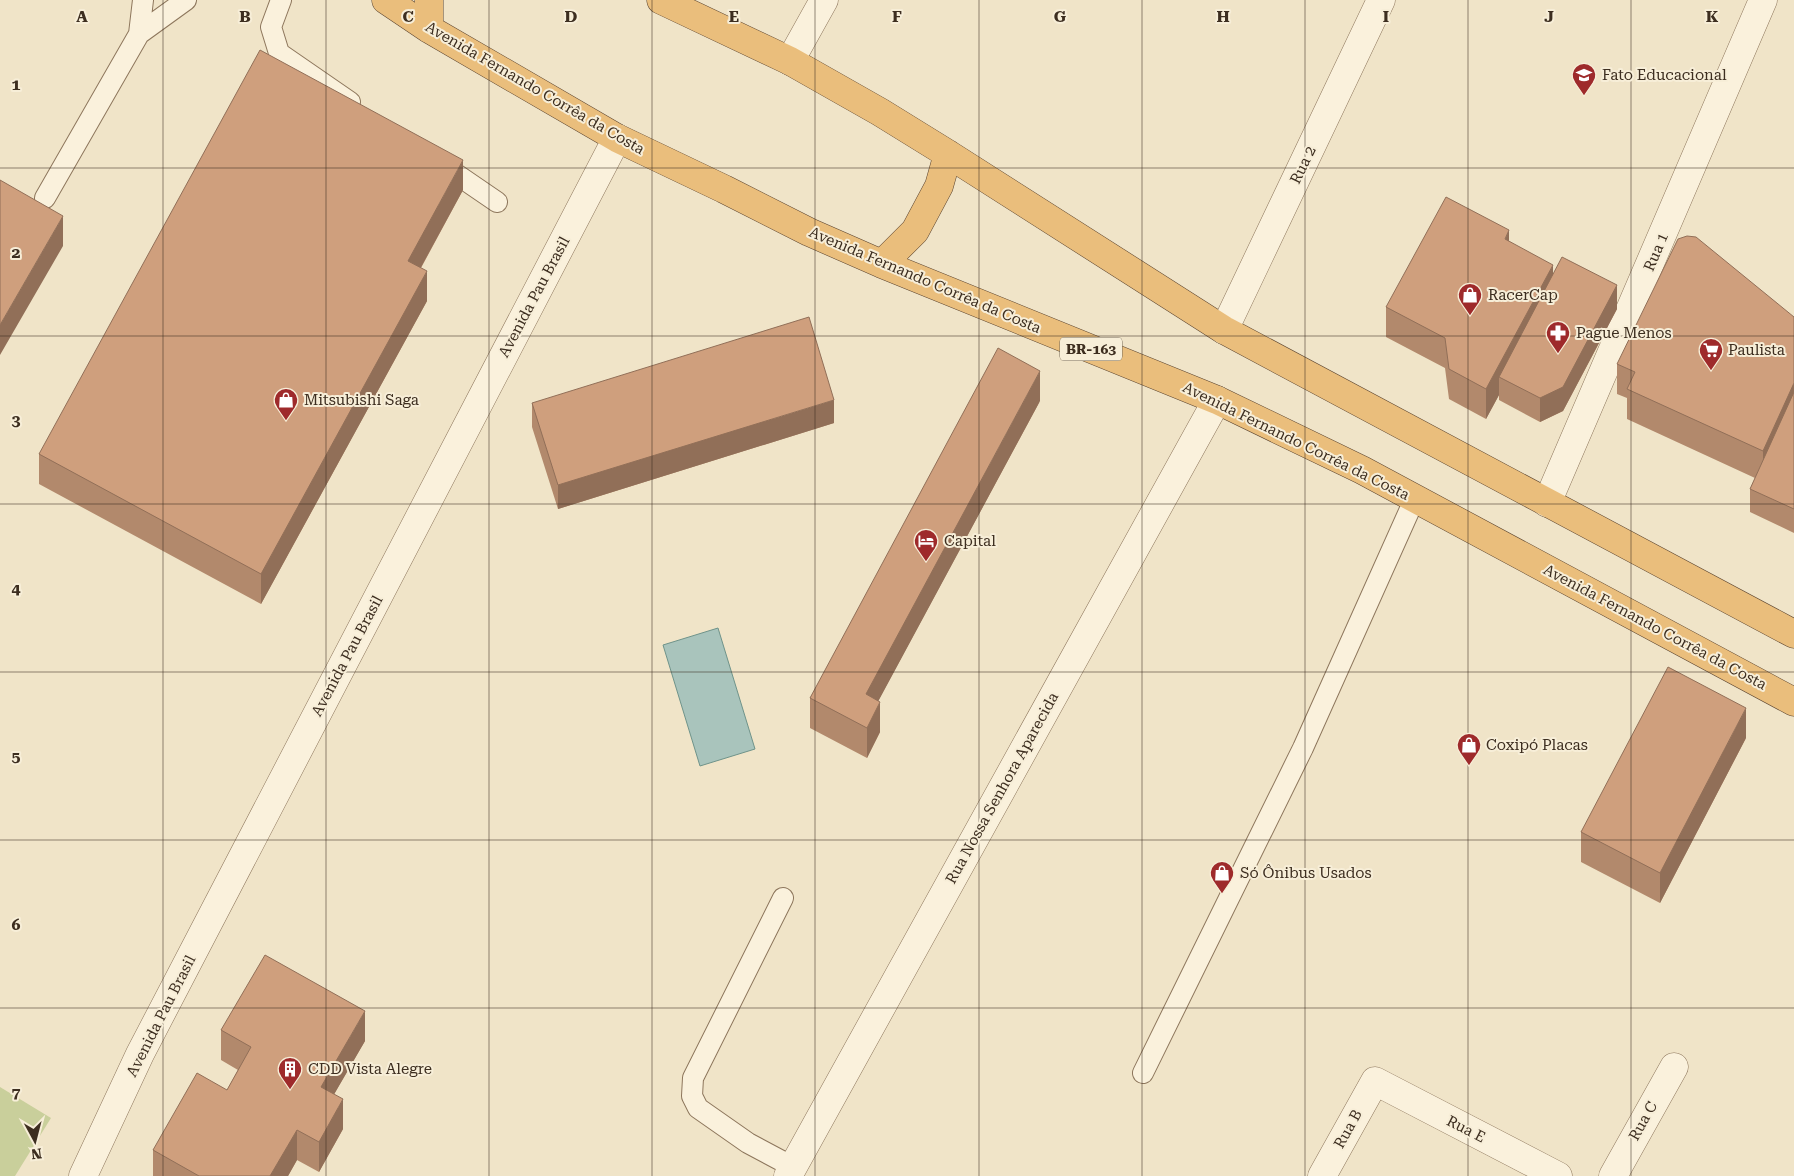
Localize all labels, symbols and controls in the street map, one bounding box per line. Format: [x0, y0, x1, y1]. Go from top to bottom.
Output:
text: A [76, 7, 88, 26]
text: B [239, 7, 251, 26]
text: C [402, 7, 414, 26]
text: D [565, 7, 578, 26]
text: E [729, 7, 739, 26]
text: F [892, 7, 902, 26]
text: G [1054, 7, 1067, 26]
text: H [1216, 7, 1230, 26]
text: I [1383, 7, 1389, 26]
text: J [1544, 7, 1554, 26]
text: K [1706, 7, 1719, 26]
street label: Avenida Fernando Corrêa da Costa [422, 18, 648, 158]
school or university icon: Fato Educacional [1571, 62, 1597, 96]
place label: Fato Educacional [1602, 66, 1727, 84]
text: 1 [12, 75, 21, 94]
street label: Rua 2 [1286, 143, 1320, 187]
street label: Avenida Fernando Corrêa da Costa [806, 223, 1044, 337]
street label: Rua 1 [1640, 230, 1672, 274]
street label: Avenida Pau Brasil [495, 233, 574, 360]
text: 2 [12, 243, 21, 262]
shop icon: RacerCap [1457, 282, 1483, 316]
place label: RacerCap [1488, 286, 1558, 304]
pharmacy icon: Pague Menos [1545, 320, 1571, 354]
place label: Pague Menos [1576, 324, 1672, 342]
supermarket icon: Paulista [1698, 337, 1724, 371]
road number: BR-163 [1060, 338, 1122, 360]
place label: Paulista [1728, 341, 1785, 359]
street label: Avenida Fernando Corrêa da Costa [1180, 378, 1412, 504]
shop icon: Mitsubishi Saga [273, 387, 299, 421]
place label: Mitsubishi Saga [304, 391, 419, 409]
text: 3 [12, 411, 21, 430]
hotel icon: Capital [913, 528, 939, 562]
place label: Capital [944, 532, 996, 550]
street label: Avenida Fernando Corrêa da Costa [1540, 560, 1770, 694]
text: 4 [12, 579, 21, 598]
street label: Avenida Pau Brasil [308, 592, 387, 719]
street label: Rua Nossa Senhora Aparecida [942, 689, 1062, 887]
shop icon: Coxipó Placas [1456, 732, 1482, 766]
place label: Coxipó Placas [1486, 736, 1588, 754]
text: 5 [12, 747, 21, 766]
shop icon: Só Ônibus Usados [1209, 860, 1235, 894]
place label: Só Ônibus Usados [1240, 864, 1372, 882]
text: 6 [12, 915, 21, 934]
street label: Avenida Pau Brasil [123, 952, 200, 1080]
building icon: CDD Vista Alegre [277, 1056, 303, 1090]
place label: CDD Vista Alegre [308, 1060, 432, 1078]
text: 7 [12, 1083, 21, 1102]
street label: Rua C [1625, 1098, 1661, 1144]
street label: Rua B [1330, 1107, 1366, 1151]
street label: Rua E [1444, 1112, 1488, 1146]
north arrow [10, 1116, 60, 1166]
text: N [30, 1145, 43, 1163]

